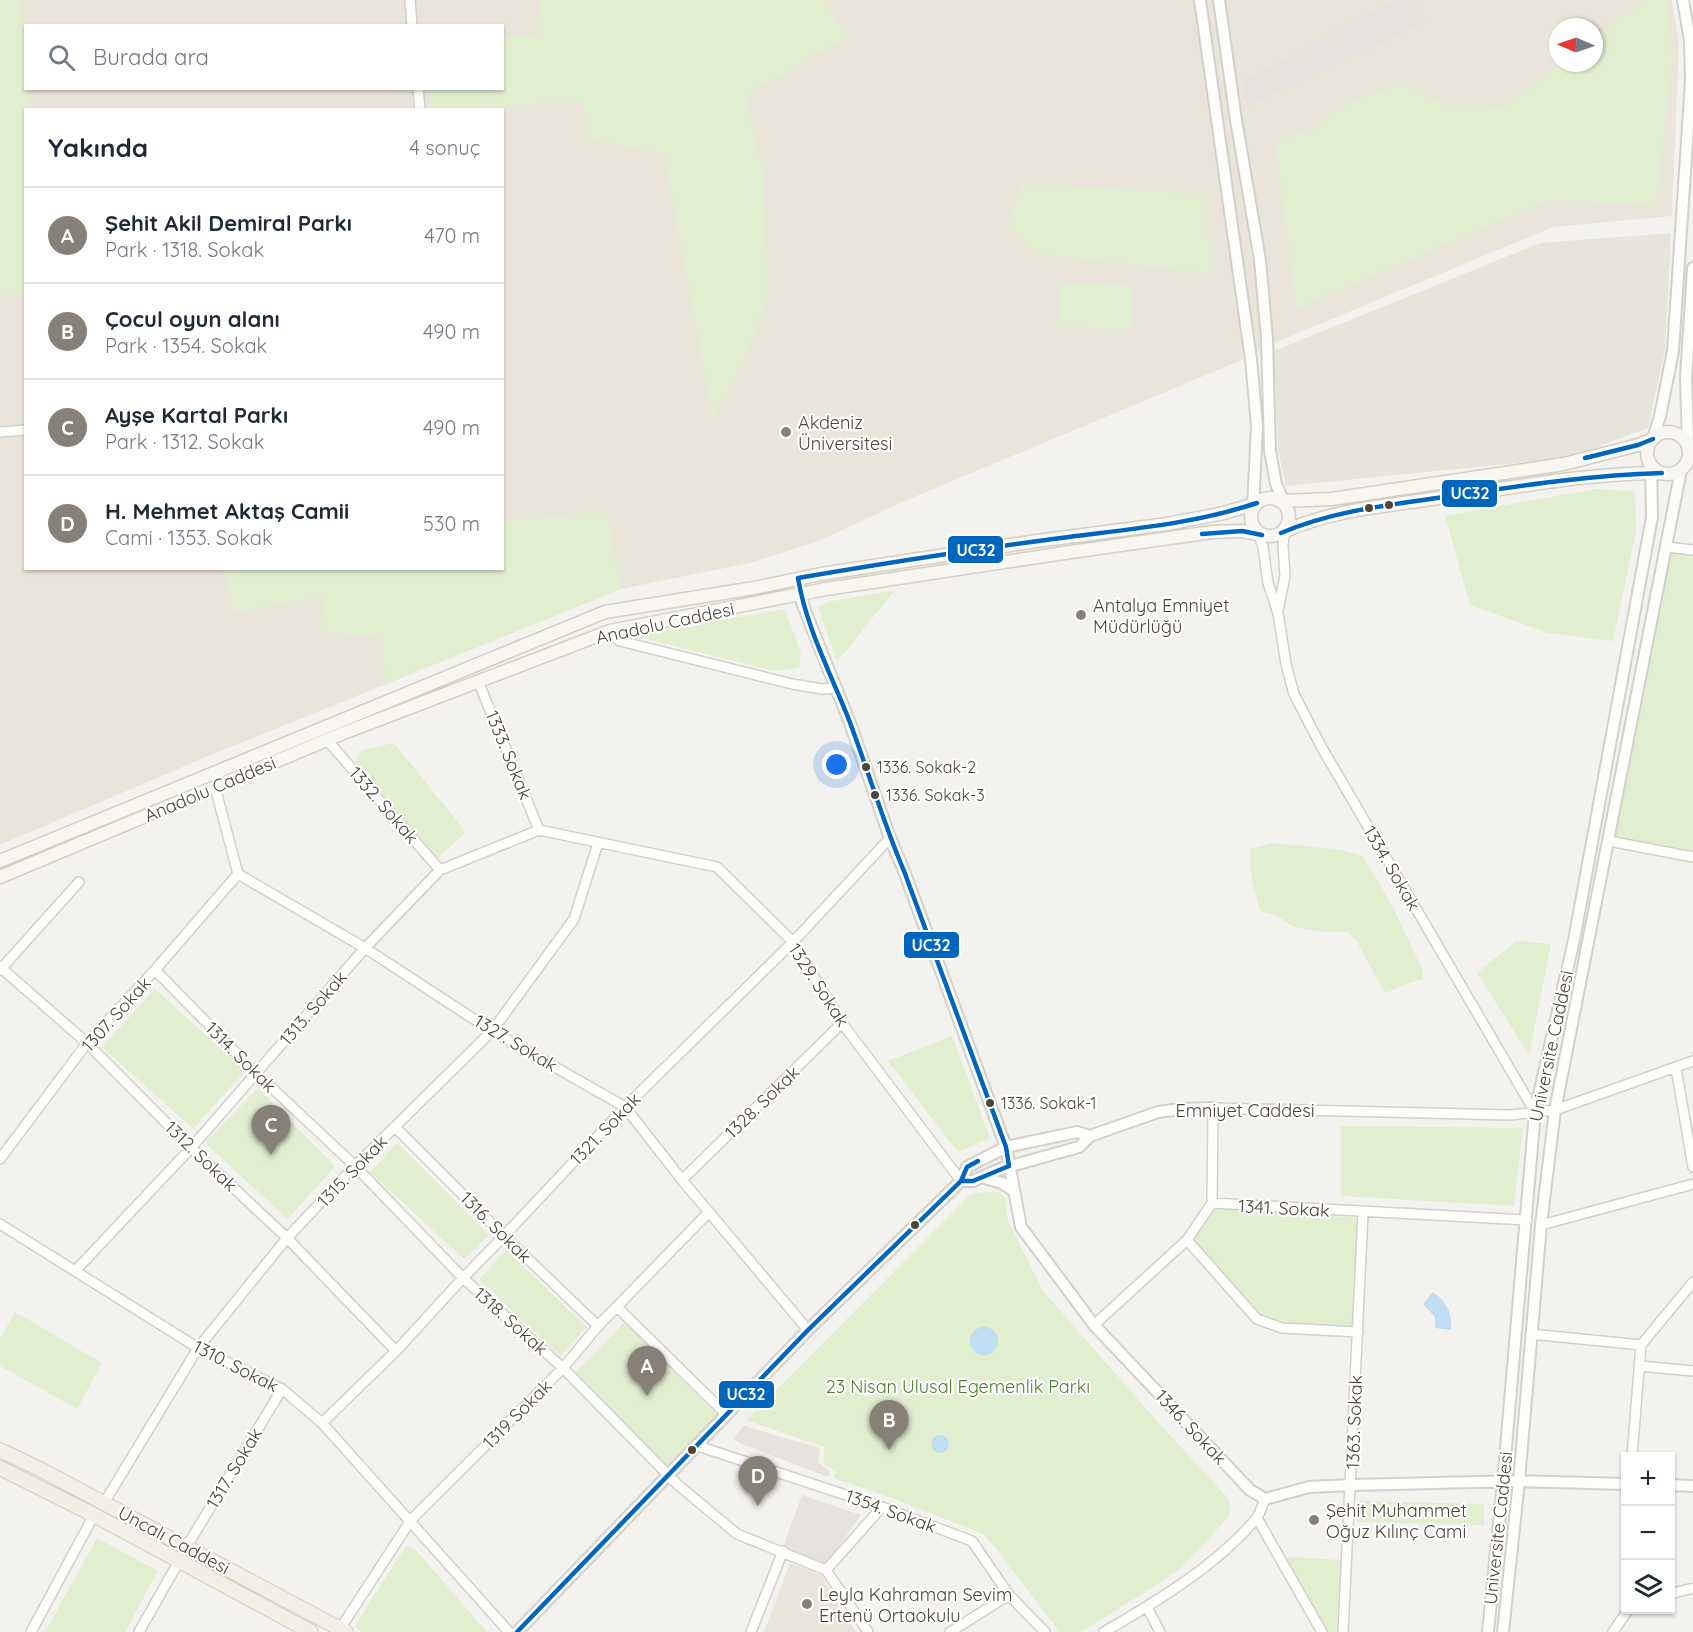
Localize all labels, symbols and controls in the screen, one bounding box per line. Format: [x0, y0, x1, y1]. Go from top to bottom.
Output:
north arrow [1549, 18, 1603, 72]
search box [24, 24, 504, 90]
icon: search [45, 41, 78, 74]
text: Burada ara [93, 43, 209, 71]
text: Yakında [48, 131, 148, 164]
text: 4 sonuç [409, 135, 480, 160]
text: Şehit Akil Demiral Parkı [105, 209, 352, 237]
text: A [61, 223, 74, 248]
text: 470 m [424, 223, 480, 248]
text: Park · 1318. Sokak [105, 237, 264, 262]
text: Çocul oyun alanı [105, 305, 280, 333]
text: B [61, 319, 74, 344]
text: 490 m [423, 319, 480, 344]
text: Park · 1354. Sokak [105, 333, 267, 358]
text: Ayşe Kartal Parkı [105, 401, 288, 429]
place label: Akdeniz Üniversitesi [798, 411, 892, 455]
text: C [61, 415, 74, 440]
text: 490 m [423, 415, 480, 440]
marker: Akdeniz Üniversitesi [779, 425, 793, 439]
text: Park · 1312. Sokak [105, 429, 264, 454]
line badge: UC32 [1441, 479, 1498, 508]
text: UC32 [1450, 483, 1490, 503]
text: H. Mehmet Aktaş Camii [105, 497, 349, 525]
unlabelled marker [1383, 499, 1395, 511]
unlabelled marker [1363, 502, 1375, 514]
text: D [60, 511, 75, 536]
text: 530 m [423, 511, 480, 536]
text: Cami · 1353. Sokak [105, 525, 273, 550]
line badge: UC32 [947, 535, 1004, 564]
text: UC32 [956, 540, 996, 560]
place label: Antalya Emniyet Müdürlüğü [1093, 594, 1229, 638]
street label: Anadolu Caddesi [594, 597, 736, 649]
marker: Antalya Emniyet Müdürlüğü [1074, 608, 1088, 622]
street label: 1333. Sokak [481, 707, 537, 803]
your location [822, 750, 851, 779]
street label: Anadolu Caddesi [141, 751, 279, 827]
place label: 1336. Sokak-2 [877, 757, 976, 777]
marker: 1336. Sokak-2 [860, 761, 872, 773]
street label: 1332. Sokak [344, 762, 424, 848]
place label: 1336. Sokak-3 [886, 785, 985, 805]
marker: 1336. Sokak-3 [869, 789, 881, 801]
street label: 1334. Sokak [1358, 821, 1426, 915]
line badge: UC32 [903, 931, 960, 959]
text: UC32 [911, 935, 951, 955]
street label: 1329. Sokak [784, 939, 854, 1031]
street label: 1313. Sokak [274, 966, 352, 1050]
street label: Universite Caddesi [1524, 968, 1578, 1124]
street label: 1307. Sokak [76, 972, 156, 1056]
street label: 1327. Sokak [470, 1009, 562, 1077]
street label: 1314. Sokak [201, 1017, 281, 1097]
street label: 1328. Sokak [720, 1061, 804, 1143]
street label: 1321. Sokak [565, 1088, 645, 1170]
place label: 1336. Sokak-1 [1001, 1093, 1096, 1113]
marker: 1336. Sokak-1 [984, 1097, 996, 1109]
street label: Emniyet Caddesi [1175, 1099, 1315, 1122]
pin: C [252, 1106, 290, 1155]
street label: 1312. Sokak [160, 1116, 242, 1196]
street label: 1315. Sokak [312, 1130, 392, 1212]
street label: 1316. Sokak [455, 1186, 537, 1268]
street label: 1341. Sokak [1238, 1194, 1330, 1222]
unlabelled marker [909, 1219, 921, 1231]
street label: 1318. Sokak [469, 1282, 553, 1360]
street label: 1310. Sokak [189, 1335, 283, 1397]
pin: A [628, 1346, 666, 1396]
street label: 1319 Sokak [477, 1374, 557, 1454]
street label: 1363. Sokak [1341, 1374, 1367, 1470]
park label: 23 Nisan Ulusal Egemenlik Parkı [826, 1375, 1090, 1398]
line badge: UC32 [718, 1380, 775, 1409]
text: UC32 [726, 1384, 766, 1404]
street label: 1346. Sokak [1150, 1385, 1232, 1469]
pin: B [870, 1400, 908, 1450]
street label: 1317. Sokak [201, 1423, 267, 1513]
unlabelled marker [686, 1444, 698, 1456]
street label: Universite Caddesi [1479, 1450, 1517, 1606]
map controls [1621, 1452, 1675, 1614]
button: + [1621, 1452, 1675, 1506]
pin: D [738, 1456, 777, 1506]
street label: 1354. Sokak [843, 1484, 939, 1538]
place label: Şehit Muhammet Oğuz Kılınç Cami [1326, 1499, 1467, 1543]
street label: Uncalı Caddesi [114, 1501, 234, 1579]
button: − [1621, 1506, 1675, 1560]
marker: Şehit Muhammet Oğuz Kılınç Cami [1307, 1513, 1321, 1527]
button: layers [1621, 1560, 1675, 1614]
place label: Leyla Kahraman Sevim Ertenü Ortaokulu [819, 1583, 1012, 1627]
marker: Leyla Kahraman Sevim Ertenü Ortaokulu [800, 1597, 814, 1611]

